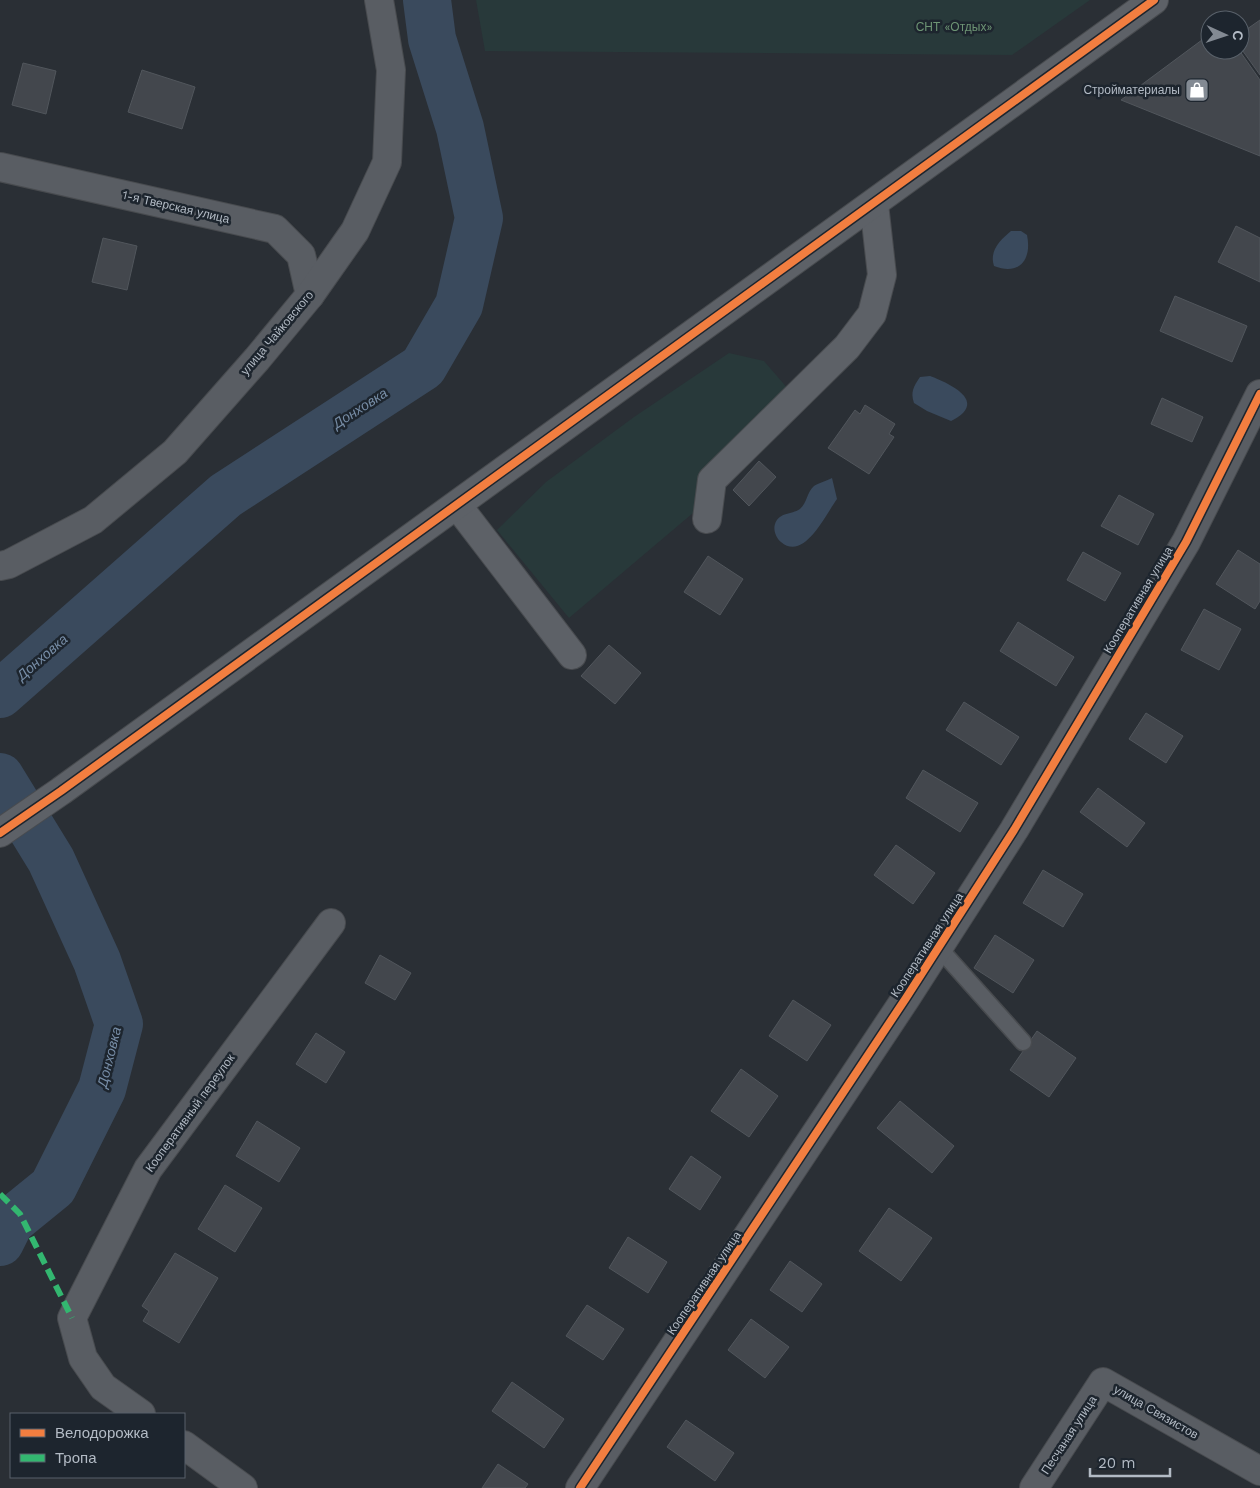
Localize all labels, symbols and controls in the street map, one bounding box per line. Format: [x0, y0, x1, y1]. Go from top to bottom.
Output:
north arrow [1200, 10, 1250, 60]
park label: СНТ «Отдых» [916, 20, 992, 34]
text: С [1230, 30, 1246, 41]
shop icon: Стройматериалы [1184, 77, 1210, 103]
place label: Стройматериалы [1083, 83, 1180, 97]
street label: 1-я Тверская улица [121, 188, 231, 226]
street label: улица Чайковского [238, 288, 317, 378]
water label: Донховка [328, 384, 390, 433]
street label: Кооперативная улица [1101, 544, 1176, 656]
water label: Донховка [12, 631, 71, 685]
street label: Кооперативная улица [888, 890, 966, 1000]
water label: Донховка [93, 1025, 124, 1091]
street label: Кооперативный переулок [142, 1051, 238, 1175]
street label: Кооперативная улица [664, 1228, 744, 1338]
street label: улица Связистов [1111, 1382, 1201, 1442]
street label: Песчаная улица [1038, 1393, 1100, 1477]
legend [10, 1413, 185, 1478]
text: Велодорожка [55, 1424, 149, 1442]
scale bar [1090, 1446, 1170, 1478]
text: Тропа [55, 1449, 97, 1467]
text: 20 m [1098, 1454, 1136, 1472]

